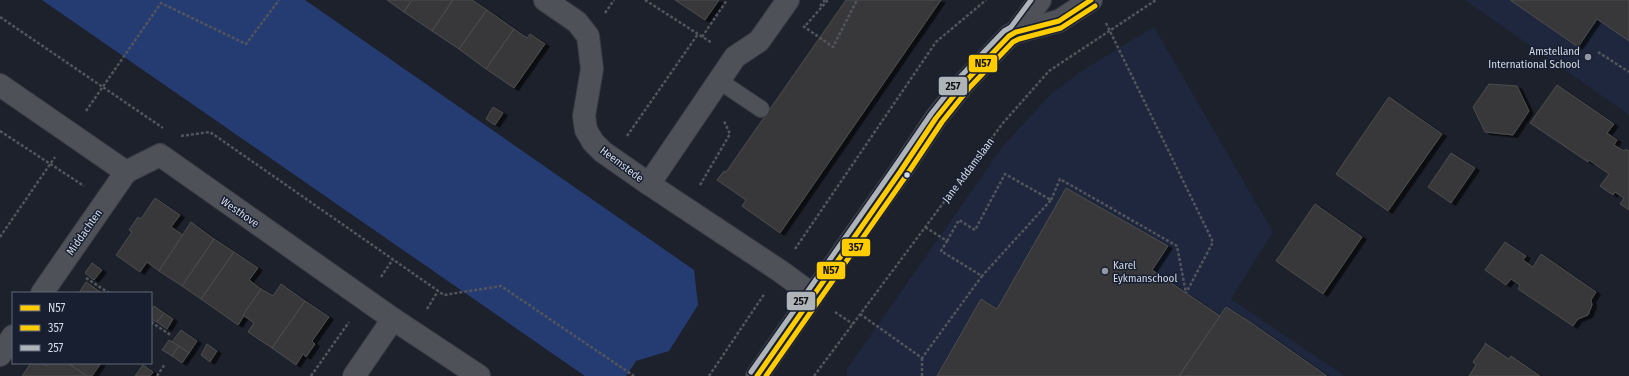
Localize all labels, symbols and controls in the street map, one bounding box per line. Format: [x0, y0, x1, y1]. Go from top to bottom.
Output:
place label: Amstelland International School [1488, 45, 1580, 71]
marker: Amstelland International School [1583, 52, 1593, 62]
line badge: N57 [968, 54, 998, 73]
text: N57 [975, 57, 992, 70]
line badge: 257 [938, 76, 968, 96]
text: 257 [945, 80, 961, 93]
street label: Jane Addamslaan [940, 135, 997, 205]
street label: Heemstede [597, 144, 646, 185]
unlabelled marker [902, 170, 912, 180]
street label: Westhove [218, 195, 261, 230]
street label: Middachten [64, 207, 105, 258]
line badge: 357 [841, 238, 871, 257]
text: 357 [847, 241, 864, 254]
place label: Karel Eykmanschool [1113, 259, 1177, 285]
line badge: N57 [816, 261, 846, 280]
text: N57 [823, 264, 840, 277]
marker: Karel Eykmanschool [1100, 266, 1110, 276]
line badge: 257 [786, 291, 816, 311]
legend [12, 292, 152, 364]
text: 257 [793, 295, 809, 308]
text: N57 [48, 301, 66, 315]
text: 357 [48, 321, 64, 335]
text: 257 [48, 341, 64, 355]

